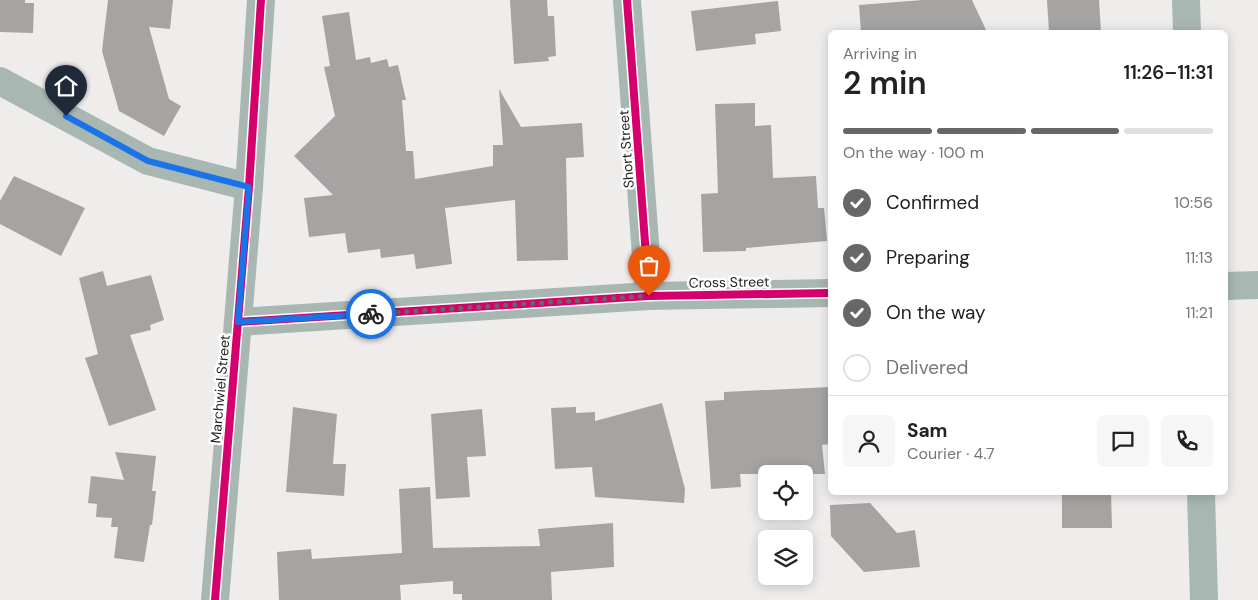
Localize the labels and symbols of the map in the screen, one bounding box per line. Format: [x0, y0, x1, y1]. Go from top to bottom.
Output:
pin [45, 65, 87, 116]
street label: Short Street [614, 109, 638, 189]
pin [628, 245, 670, 296]
street label: Cross Street [688, 272, 770, 292]
courier [346, 289, 396, 339]
street label: Marchwiel Street [206, 334, 234, 444]

